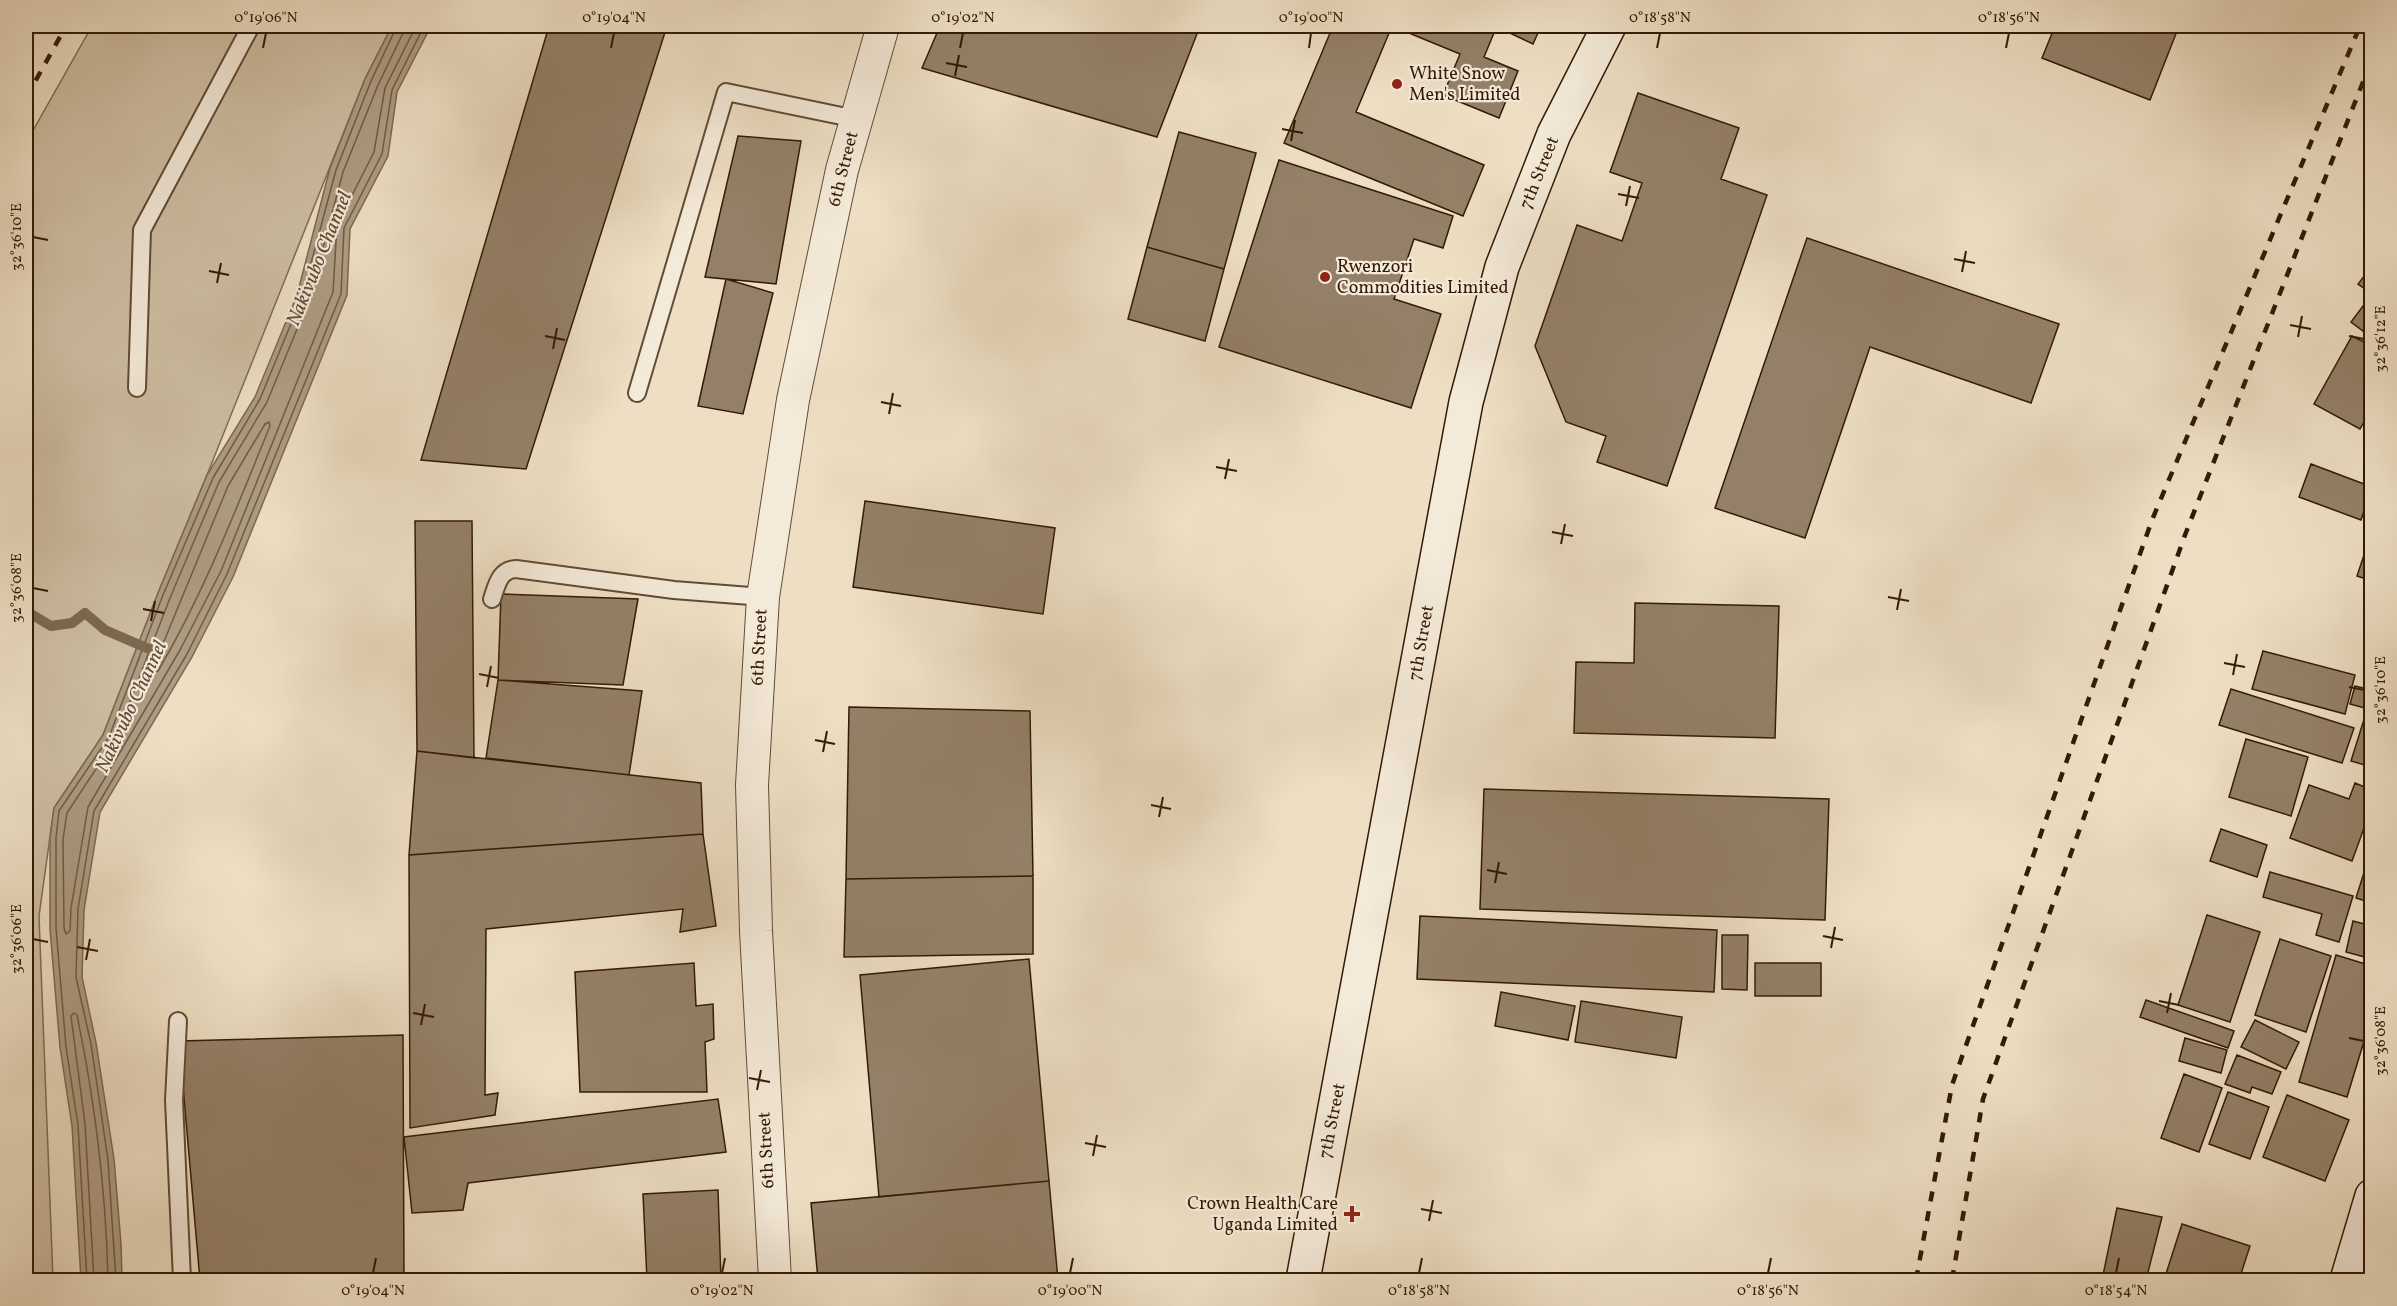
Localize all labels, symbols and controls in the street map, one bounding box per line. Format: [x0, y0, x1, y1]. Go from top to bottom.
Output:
text: 0°19'06"N [234, 8, 298, 29]
text: 0°19'04"N [582, 8, 646, 29]
text: 0°19'02"N [931, 8, 995, 29]
text: 0°19'00"N [1279, 8, 1343, 29]
text: 0°18'58"N [1629, 8, 1691, 29]
text: 0°18'56"N [1978, 8, 2040, 29]
place label: White Snow Men's Limited [1409, 62, 1520, 108]
marker: White Snow Men's Limited [1390, 77, 1404, 91]
street label: 6th Street [823, 129, 865, 209]
street label: 7th Street [1514, 133, 1566, 213]
water label: Nakivubo Channel [280, 188, 360, 330]
text: 32°36'10"E [7, 203, 28, 271]
place label: Rwenzori Commodities Limited [1337, 255, 1509, 301]
marker: Rwenzori Commodities Limited [1318, 270, 1332, 284]
text: 32°36'12"E [2371, 305, 2392, 373]
text: 32°36'08"E [7, 553, 28, 623]
street label: 7th Street [1403, 603, 1441, 683]
street label: 6th Street [746, 608, 774, 686]
water label: Nakivubo Channel [89, 636, 175, 778]
text: 32°36'10"E [2371, 656, 2392, 724]
text: 32°36'06"E [7, 904, 28, 974]
text: 32°36'08"E [2371, 1006, 2392, 1076]
street label: 7th Street [1313, 1081, 1353, 1161]
street label: 6th Street [753, 1111, 781, 1189]
place label: Crown Health Care Uganda Limited [1187, 1192, 1338, 1238]
marker: Crown Health Care Uganda Limited [1343, 1205, 1361, 1223]
text: 0°19'04"N [341, 1281, 405, 1302]
text: 0°19'02"N [690, 1281, 754, 1302]
text: 0°19'00"N [1038, 1281, 1102, 1302]
text: 0°18'58"N [1388, 1281, 1450, 1302]
text: 0°18'56"N [1737, 1281, 1799, 1302]
text: 0°18'54"N [2085, 1281, 2147, 1302]

